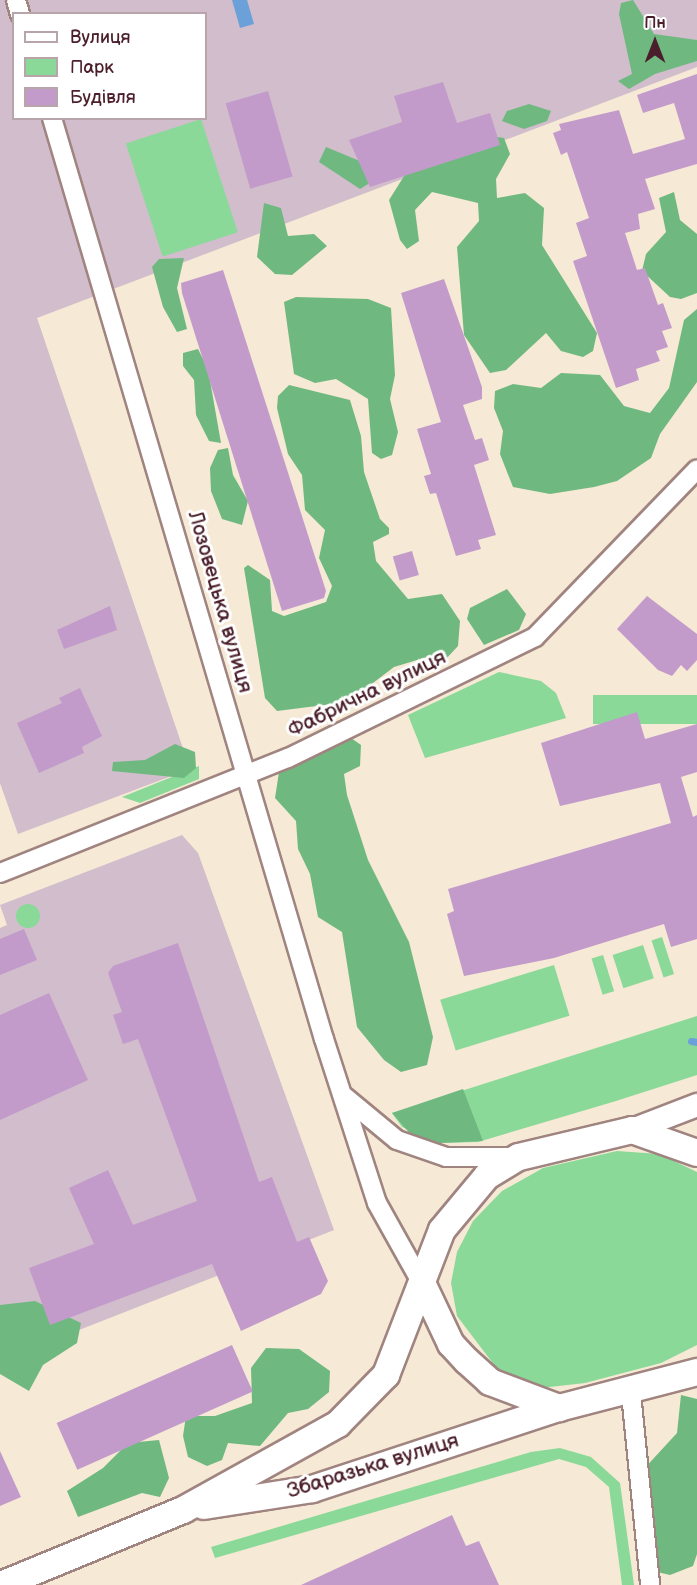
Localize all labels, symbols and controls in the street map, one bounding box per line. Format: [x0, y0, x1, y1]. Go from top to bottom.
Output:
legend [12, 12, 207, 120]
north arrow [625, 12, 685, 72]
text: Пн [644, 14, 666, 33]
text: Вулиця [70, 27, 131, 48]
text: Парк [70, 57, 114, 78]
text: Будівля [70, 87, 136, 108]
street label: Лозовецька вулиця [182, 508, 258, 696]
street label: Фабрична вулиця [284, 645, 450, 743]
street label: Збаразька вулиця [284, 1428, 462, 1504]

